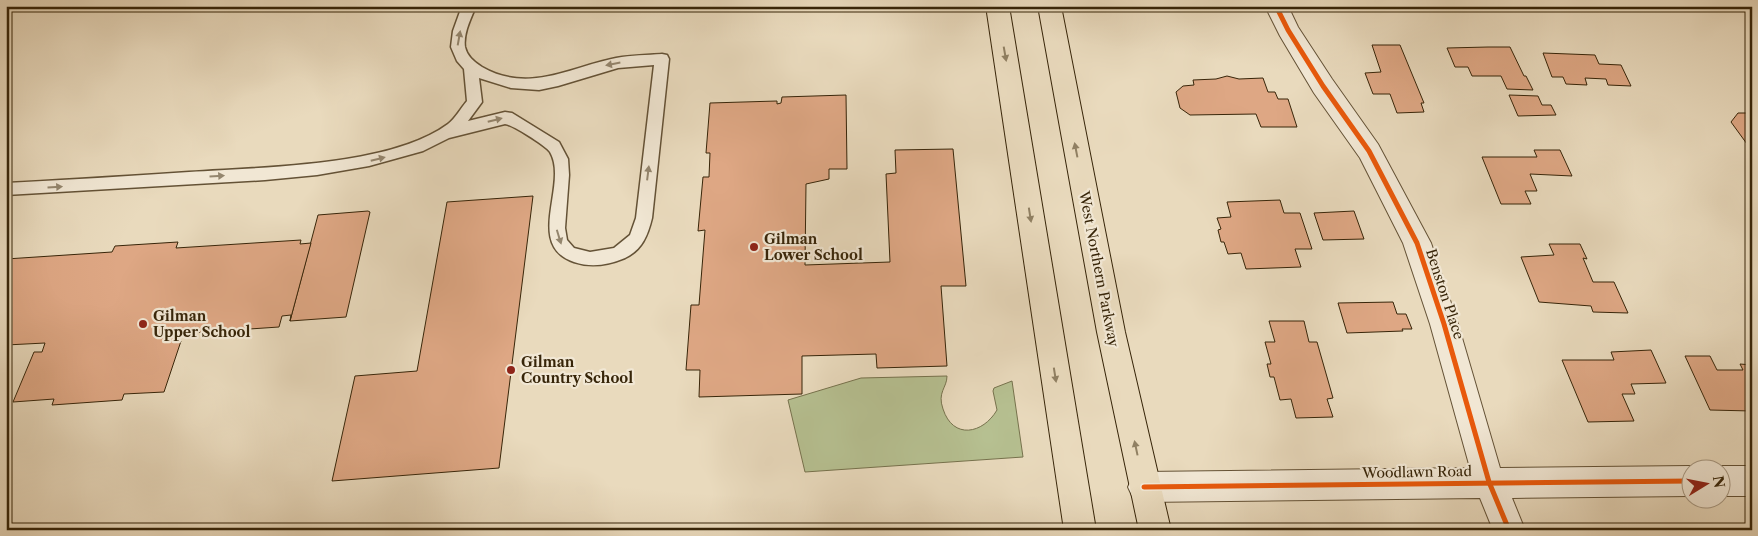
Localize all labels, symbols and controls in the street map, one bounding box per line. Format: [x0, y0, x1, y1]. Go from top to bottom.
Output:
one-way arrow [456, 30, 464, 46]
one-way arrow [1001, 47, 1009, 63]
one-way arrow [605, 60, 621, 68]
one-way arrow [487, 116, 502, 124]
one-way arrow [1072, 141, 1080, 157]
one-way arrow [371, 154, 386, 162]
one-way arrow [644, 165, 652, 181]
one-way arrow [209, 172, 225, 180]
one-way arrow [47, 182, 63, 190]
street label: West Northern Parkway [1075, 189, 1123, 349]
one-way arrow [1026, 207, 1034, 223]
one-way arrow [556, 230, 564, 245]
place label: Gilman Lower School [764, 230, 863, 264]
marker: Gilman Lower School [748, 241, 760, 253]
street label: Benston Place [1422, 246, 1468, 342]
place label: Gilman Upper School [153, 307, 250, 341]
marker: Gilman Upper School [137, 318, 149, 330]
place label: Gilman Country School [521, 353, 633, 387]
marker: Gilman Country School [505, 364, 517, 376]
one-way arrow [1052, 368, 1060, 384]
one-way arrow [1132, 441, 1140, 456]
north arrow [1680, 458, 1730, 508]
street label: Woodlawn Road [1361, 462, 1472, 482]
text: N [1709, 474, 1729, 489]

